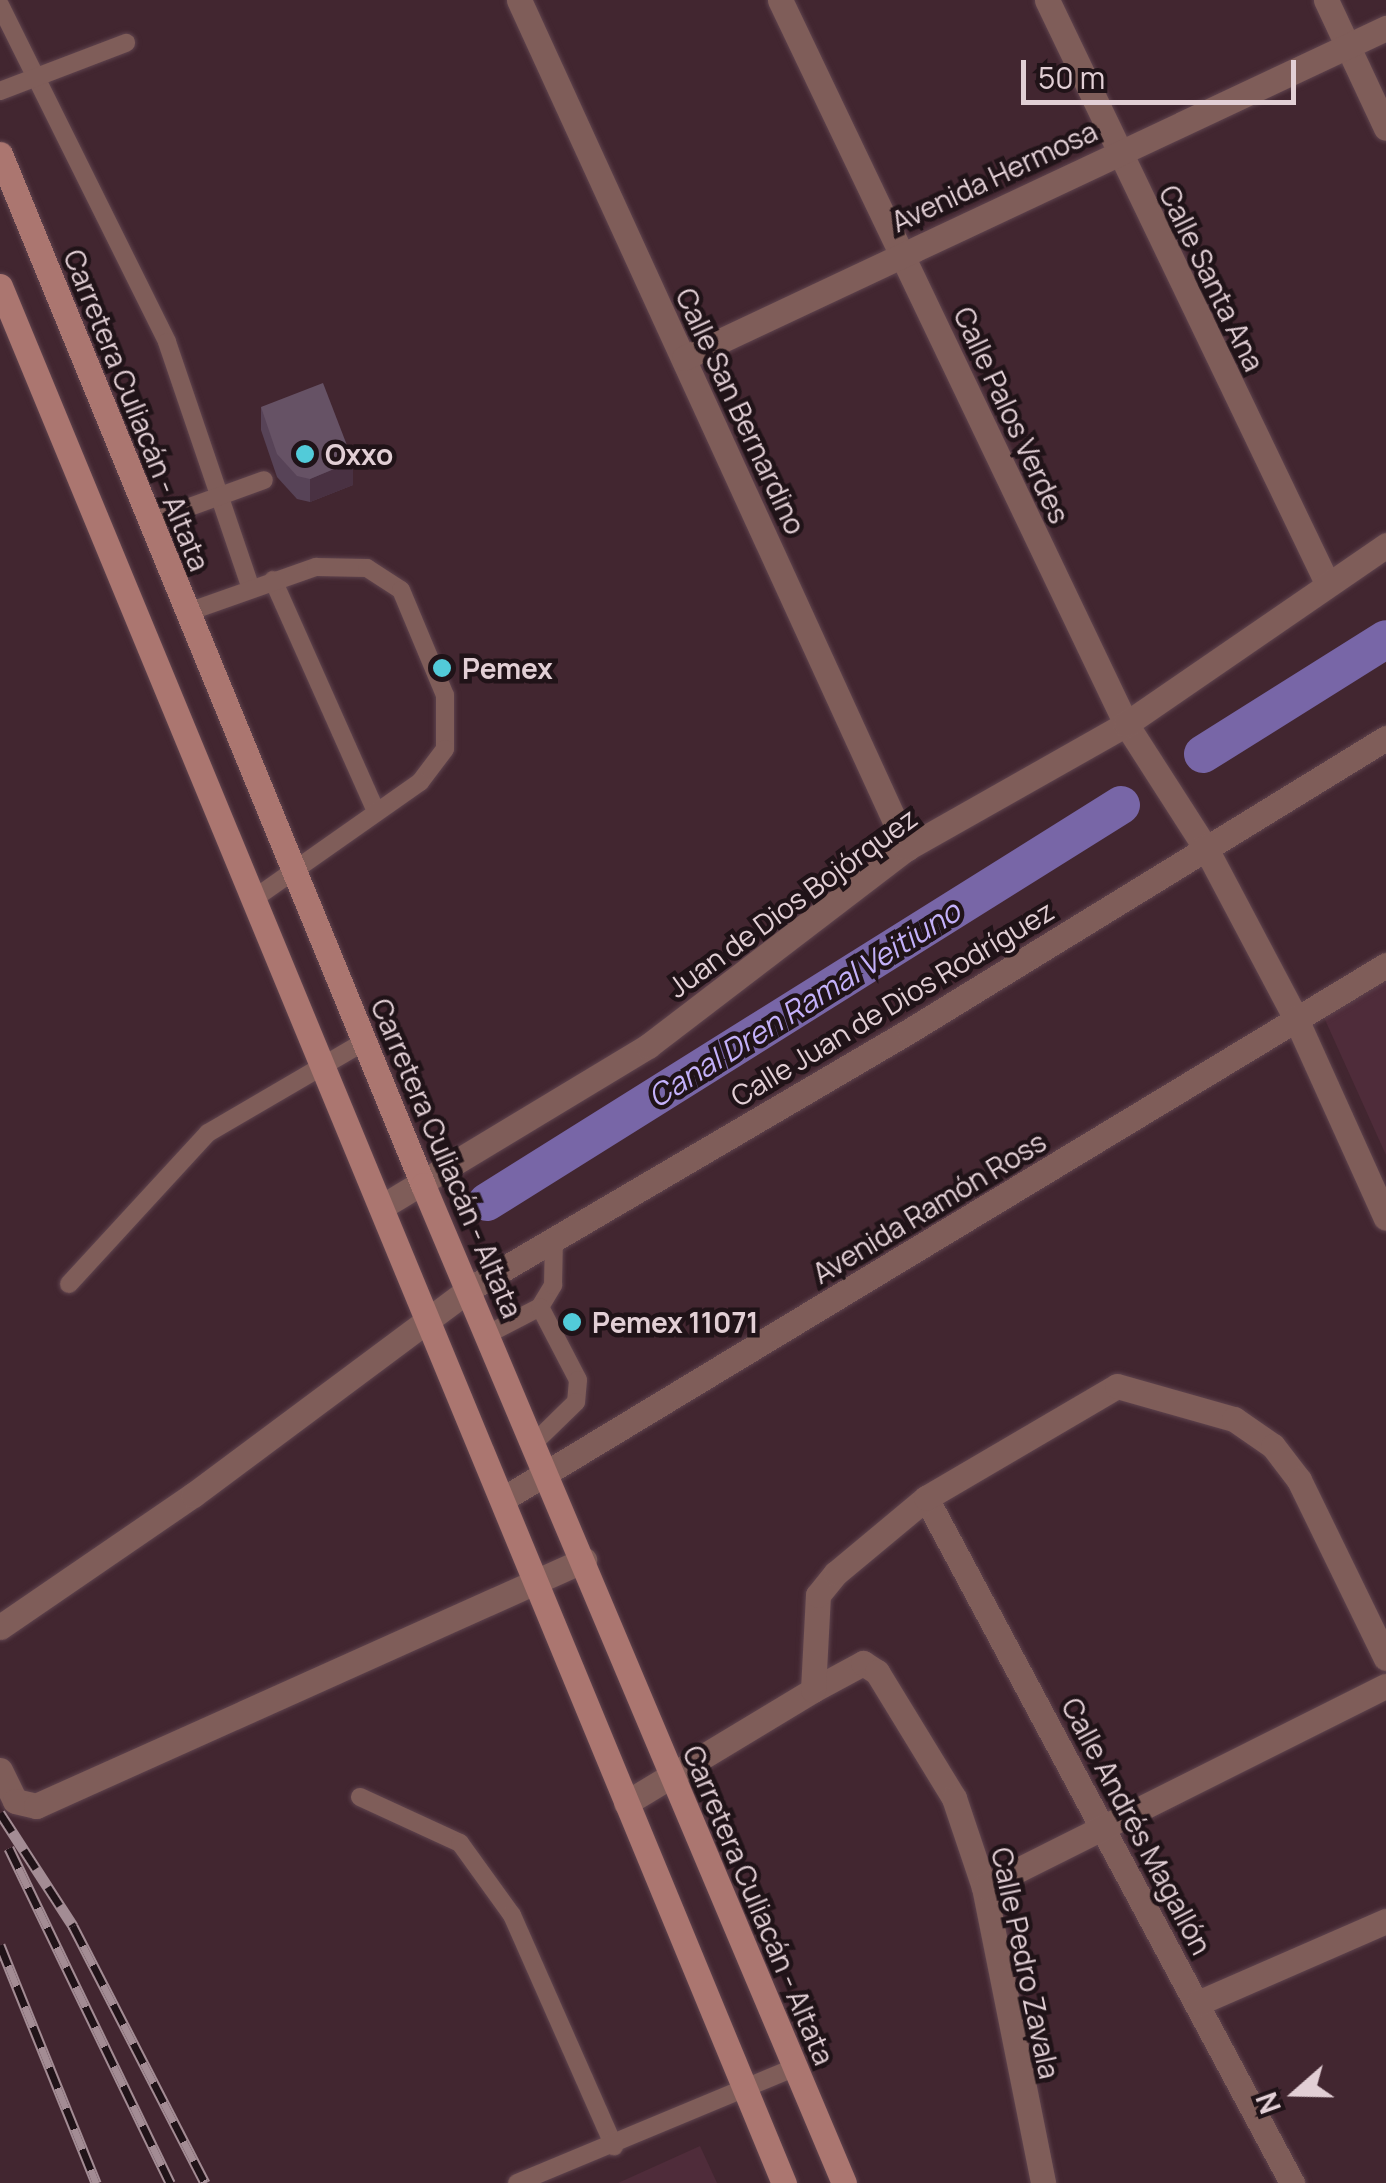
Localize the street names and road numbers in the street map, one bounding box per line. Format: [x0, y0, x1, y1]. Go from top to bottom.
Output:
street label: Avenida Hermosa [886, 114, 1102, 238]
street label: Calle Santa Ana [1153, 180, 1271, 376]
street label: Carretera Culiacán - Altata [57, 245, 217, 575]
street label: Calle San Bernardino [669, 283, 813, 539]
street label: Calle Palos Verdes [947, 302, 1077, 528]
street label: Juan de Dios Bojórquez [661, 800, 923, 1004]
street label: Calle Juan de Dios Rodríguez [725, 893, 1059, 1113]
street label: Carretera Culiacán - Altata [364, 993, 530, 1323]
street label: Avenida Ramón Ross [806, 1124, 1052, 1290]
street label: Calle Andrés Magallón [1055, 1692, 1219, 1960]
street label: Carretera Culiacán - Altata [676, 1740, 842, 2070]
street label: Calle Pedro Zavala [985, 1844, 1067, 2082]

